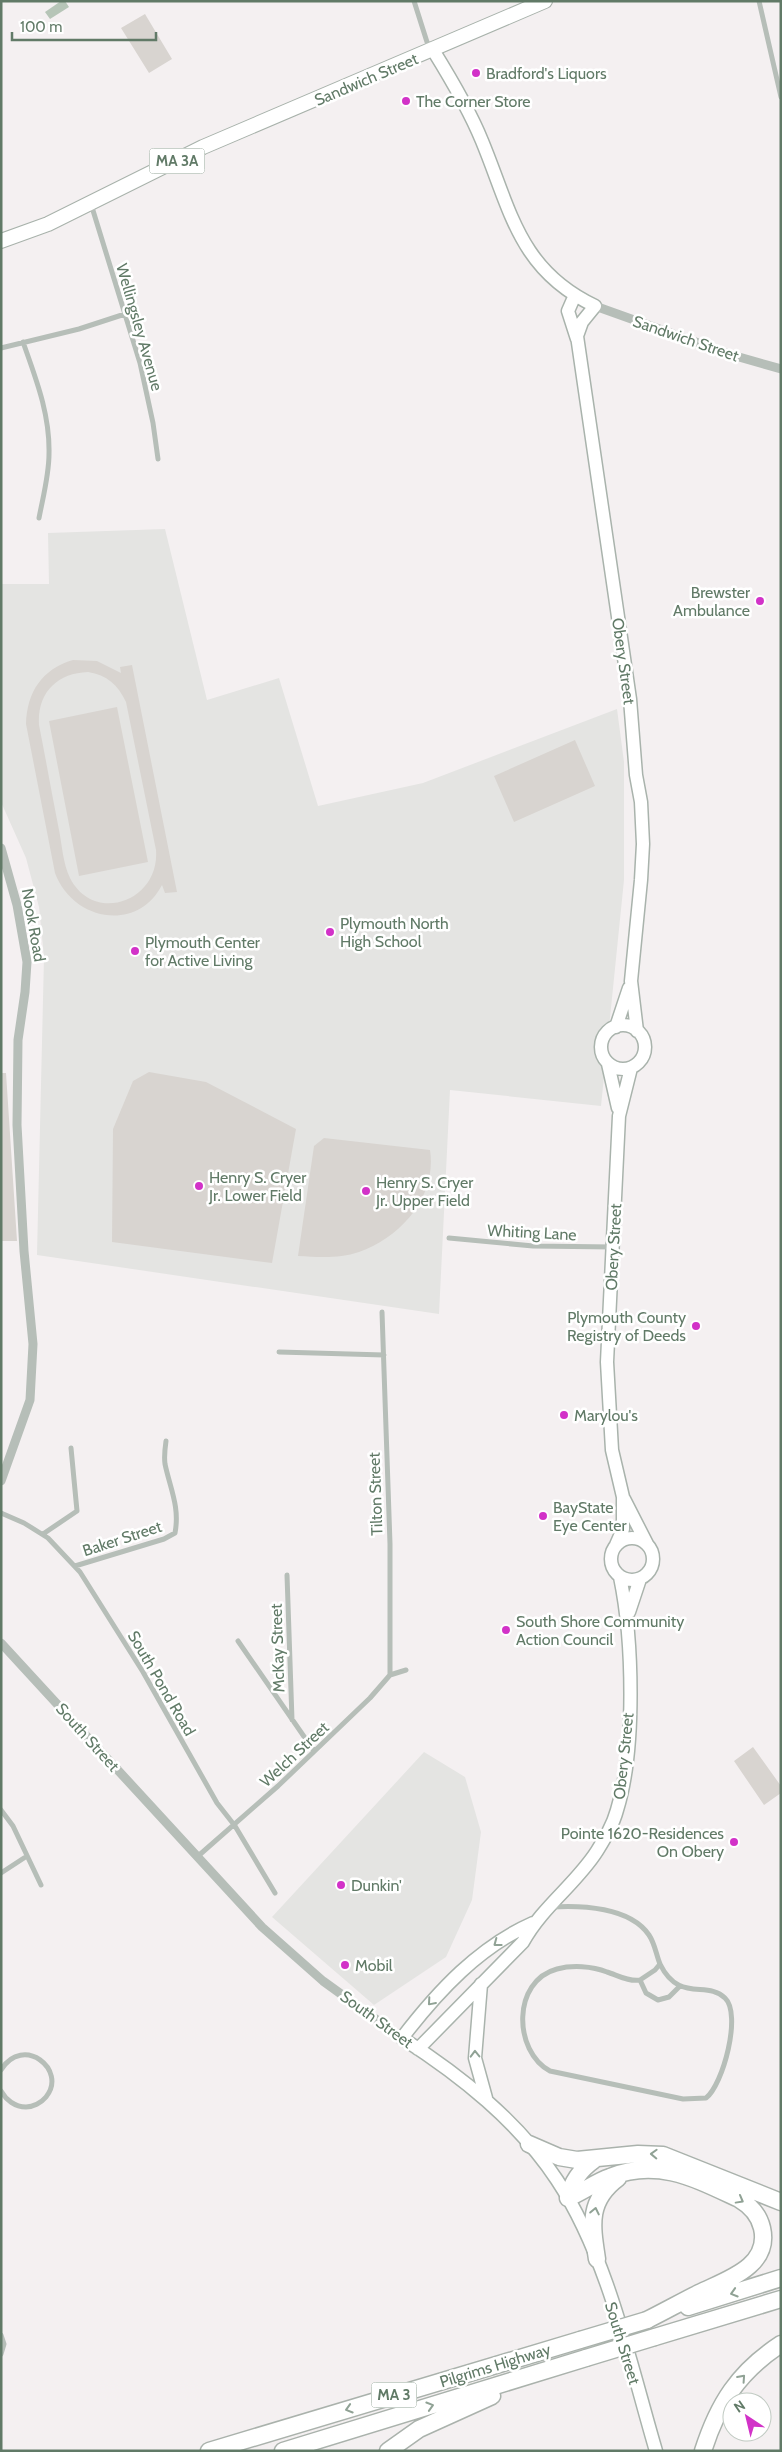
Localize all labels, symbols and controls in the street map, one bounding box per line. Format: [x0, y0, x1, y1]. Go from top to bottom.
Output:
scale bar [12, 10, 156, 42]
text: 100 m [20, 18, 62, 36]
street label: Sandwich Street [312, 49, 421, 110]
place label: Bradford's Liquors [486, 64, 607, 83]
marker: Bradford's Liquors [470, 67, 482, 79]
place label: The Corner Store [416, 92, 530, 111]
marker: The Corner Store [400, 95, 412, 107]
road number: MA 3A [150, 148, 204, 174]
street label: Wellingsley Avenue [112, 261, 167, 393]
street label: Sandwich Street [631, 312, 742, 366]
place label: Brewster Ambulance [673, 583, 751, 620]
marker: Brewster Ambulance [754, 595, 766, 607]
street label: Obery Street [608, 617, 639, 706]
street label: Nook Road [18, 887, 49, 963]
place label: Plymouth North High School [340, 914, 449, 951]
marker: Plymouth North High School [324, 926, 336, 938]
place label: Plymouth Center for Active Living [145, 933, 261, 970]
marker: Plymouth Center for Active Living [129, 945, 141, 957]
place label: Henry S. Cryer Jr. Lower Field [208, 1168, 307, 1205]
place label: Henry S. Cryer Jr. Upper Field [375, 1173, 474, 1210]
marker: Henry S. Cryer Jr. Lower Field [193, 1180, 205, 1192]
marker: Henry S. Cryer Jr. Upper Field [360, 1185, 372, 1197]
street label: Obery Street [602, 1202, 625, 1291]
street label: Whiting Lane [487, 1221, 577, 1244]
place label: Plymouth County Registry of Deeds [567, 1308, 686, 1345]
marker: Plymouth County Registry of Deeds [690, 1320, 702, 1332]
place label: Marylou's [574, 1406, 638, 1425]
marker: Marylou's [558, 1409, 570, 1421]
street label: Tilton Street [365, 1451, 386, 1536]
place label: BayState Eye Center [553, 1498, 627, 1535]
marker: BayState Eye Center [537, 1510, 549, 1522]
street label: Baker Street [80, 1517, 165, 1560]
street label: McKay Street [266, 1603, 289, 1693]
place label: South Shore Community Action Council [516, 1612, 684, 1649]
marker: South Shore Community Action Council [500, 1624, 512, 1636]
street label: South Pond Road [124, 1627, 199, 1739]
street label: South Street [52, 1699, 124, 1776]
street label: Obery Street [609, 1711, 638, 1800]
street label: Welch Street [256, 1717, 333, 1791]
place label: Pointe 1620-Residences On Obery [561, 1824, 724, 1861]
marker: Pointe 1620-Residences On Obery [728, 1836, 740, 1848]
place label: Dunkin' [351, 1876, 402, 1895]
marker: Dunkin' [335, 1879, 347, 1891]
one-way arrow [494, 1938, 503, 1946]
place label: Mobil [355, 1956, 393, 1975]
marker: Mobil [339, 1959, 351, 1971]
street label: South Street [337, 1987, 417, 2053]
one-way arrow [428, 1996, 437, 2005]
one-way arrow [470, 2050, 481, 2058]
one-way arrow [649, 2149, 657, 2159]
one-way arrow [735, 2194, 744, 2204]
one-way arrow [589, 2207, 599, 2216]
one-way arrow [731, 2288, 739, 2298]
street label: South Street [601, 2300, 644, 2387]
street label: Pilgrims Highway [437, 2340, 553, 2391]
one-way arrow [736, 2374, 745, 2383]
road number: MA 3 [372, 2382, 416, 2408]
north arrow [722, 2392, 772, 2442]
text: N [730, 2396, 749, 2417]
one-way arrow [425, 2402, 434, 2412]
one-way arrow [345, 2403, 354, 2413]

